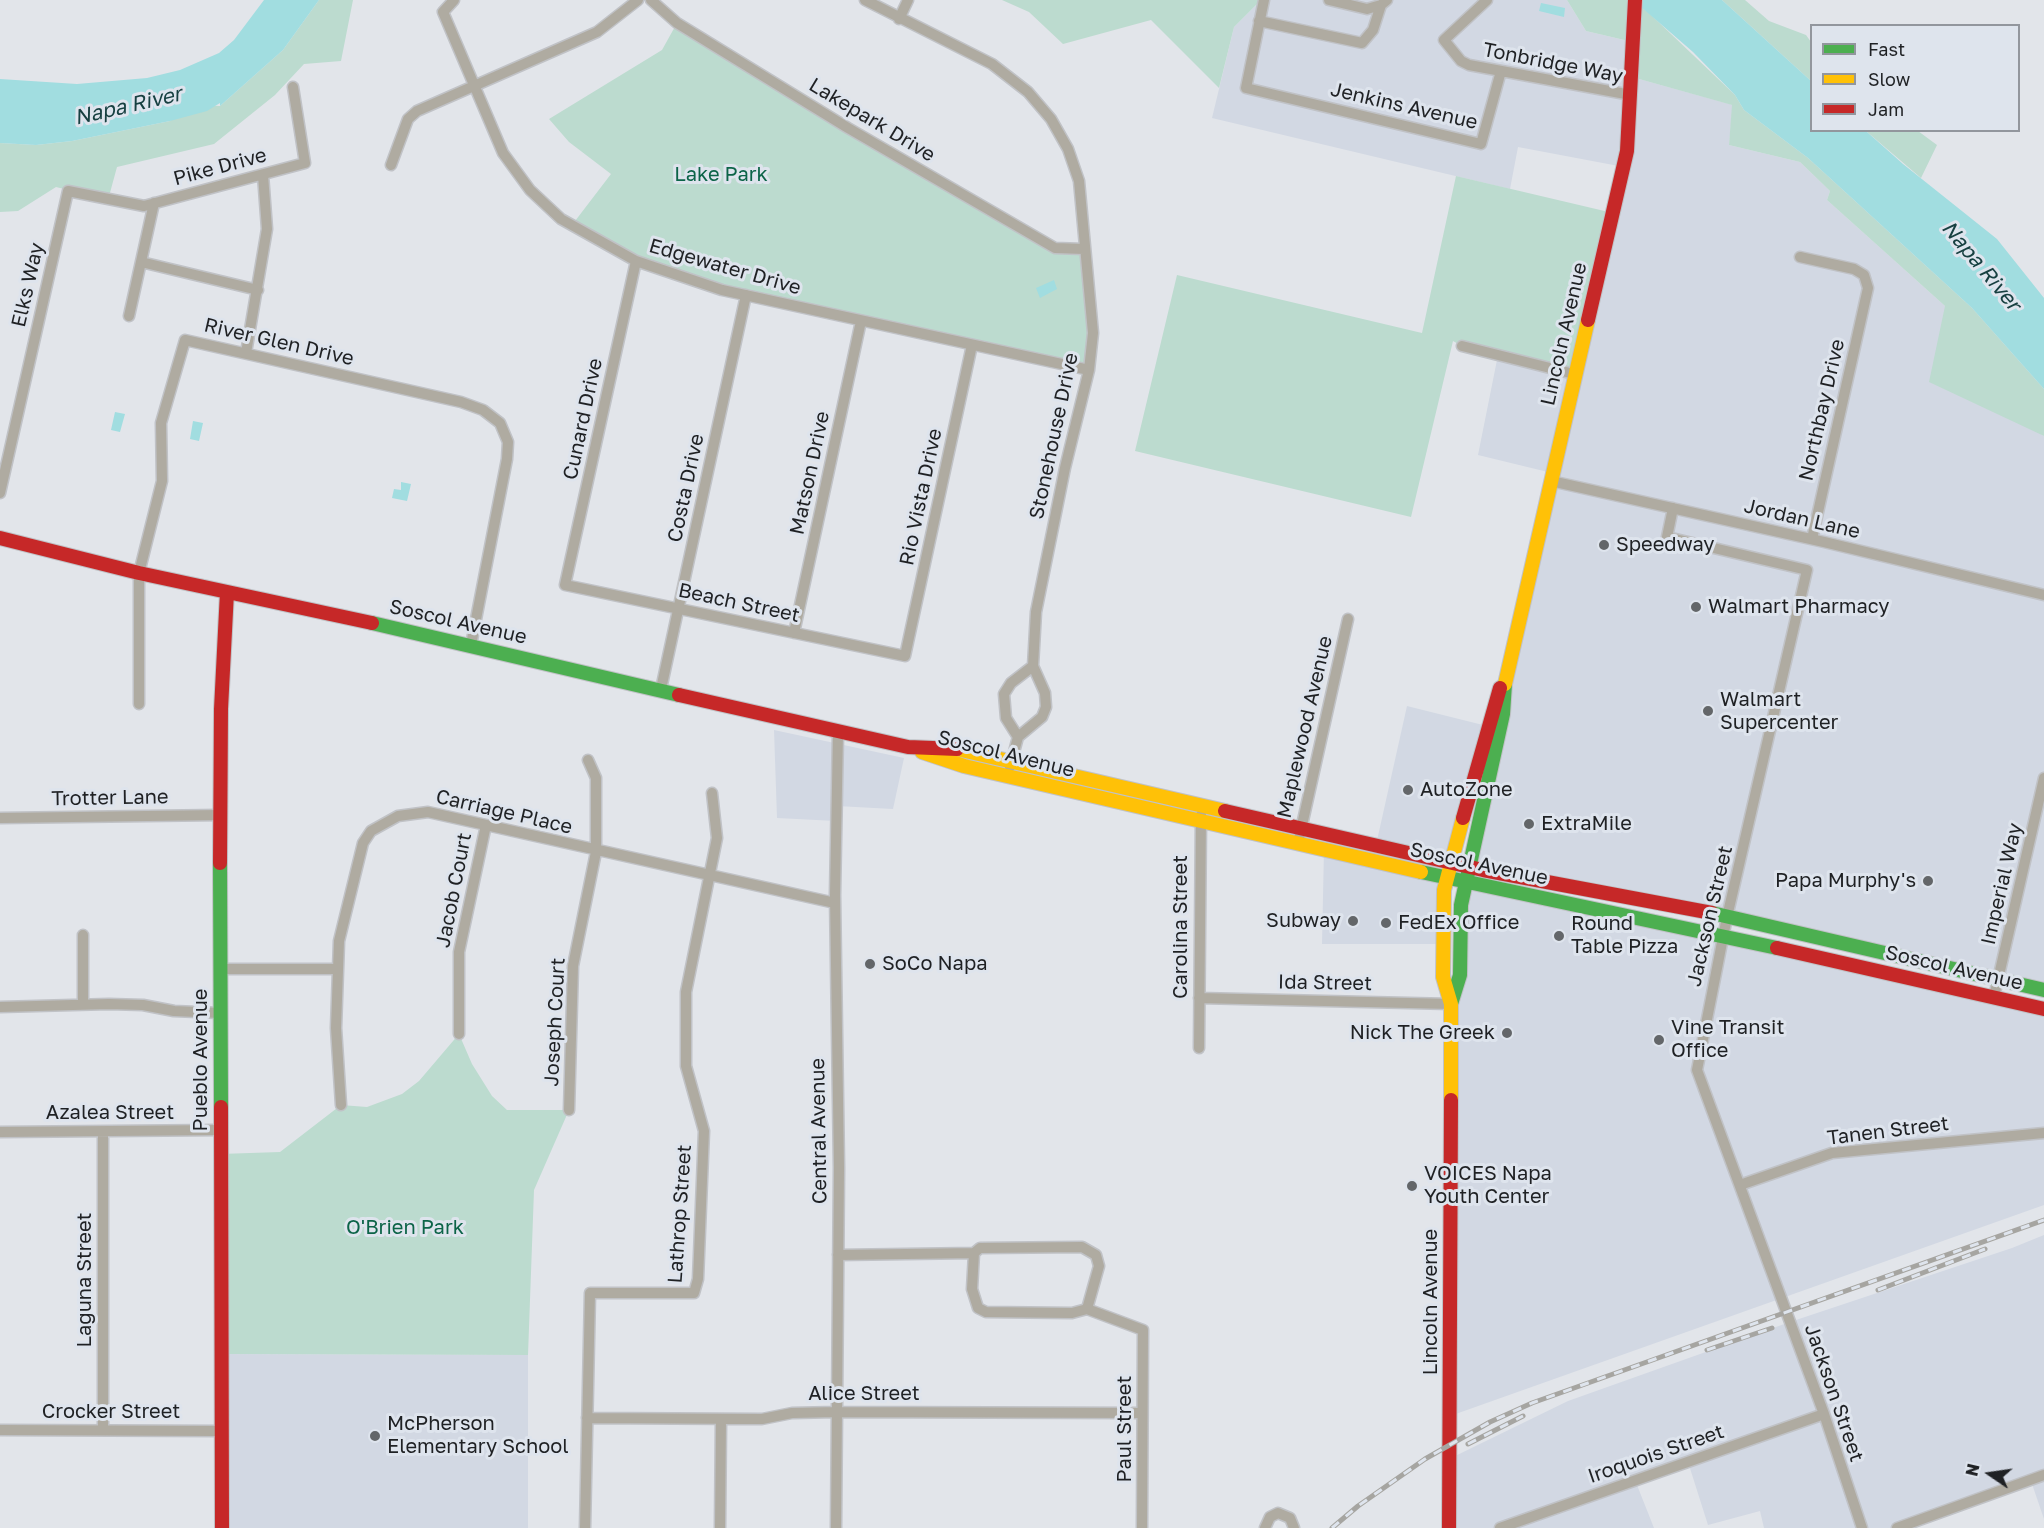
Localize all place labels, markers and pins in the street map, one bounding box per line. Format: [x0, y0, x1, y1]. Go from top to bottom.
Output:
place label: Speedway [1616, 533, 1714, 557]
marker: Speedway [1597, 538, 1611, 552]
place label: Walmart Pharmacy [1708, 595, 1889, 619]
marker: Walmart Pharmacy [1689, 600, 1703, 614]
place label: Walmart Supercenter [1720, 688, 1838, 735]
marker: Walmart Supercenter [1701, 704, 1715, 718]
place label: AutoZone [1420, 778, 1513, 802]
marker: AutoZone [1401, 783, 1415, 797]
place label: ExtraMile [1541, 812, 1632, 836]
marker: ExtraMile [1522, 817, 1536, 831]
place label: Papa Murphy's [1775, 869, 1916, 893]
marker: Papa Murphy's [1921, 874, 1935, 888]
place label: Subway [1266, 909, 1341, 933]
place label: FedEx Office [1398, 911, 1519, 935]
place label: Round Table Pizza [1571, 912, 1678, 959]
marker: Subway [1346, 914, 1360, 928]
marker: FedEx Office [1379, 916, 1393, 930]
marker: Round Table Pizza [1552, 929, 1566, 943]
place label: SoCo Napa [882, 952, 987, 976]
marker: SoCo Napa [863, 957, 877, 971]
place label: Vine Transit Office [1671, 1016, 1784, 1063]
place label: Nick The Greek [1350, 1021, 1495, 1045]
marker: Nick The Greek [1500, 1026, 1514, 1040]
marker: Vine Transit Office [1652, 1033, 1666, 1047]
place label: VOICES Napa Youth Center [1424, 1162, 1552, 1209]
marker: VOICES Napa Youth Center [1405, 1179, 1419, 1193]
place label: McPherson Elementary School [387, 1412, 569, 1459]
marker: McPherson Elementary School [368, 1429, 382, 1443]

